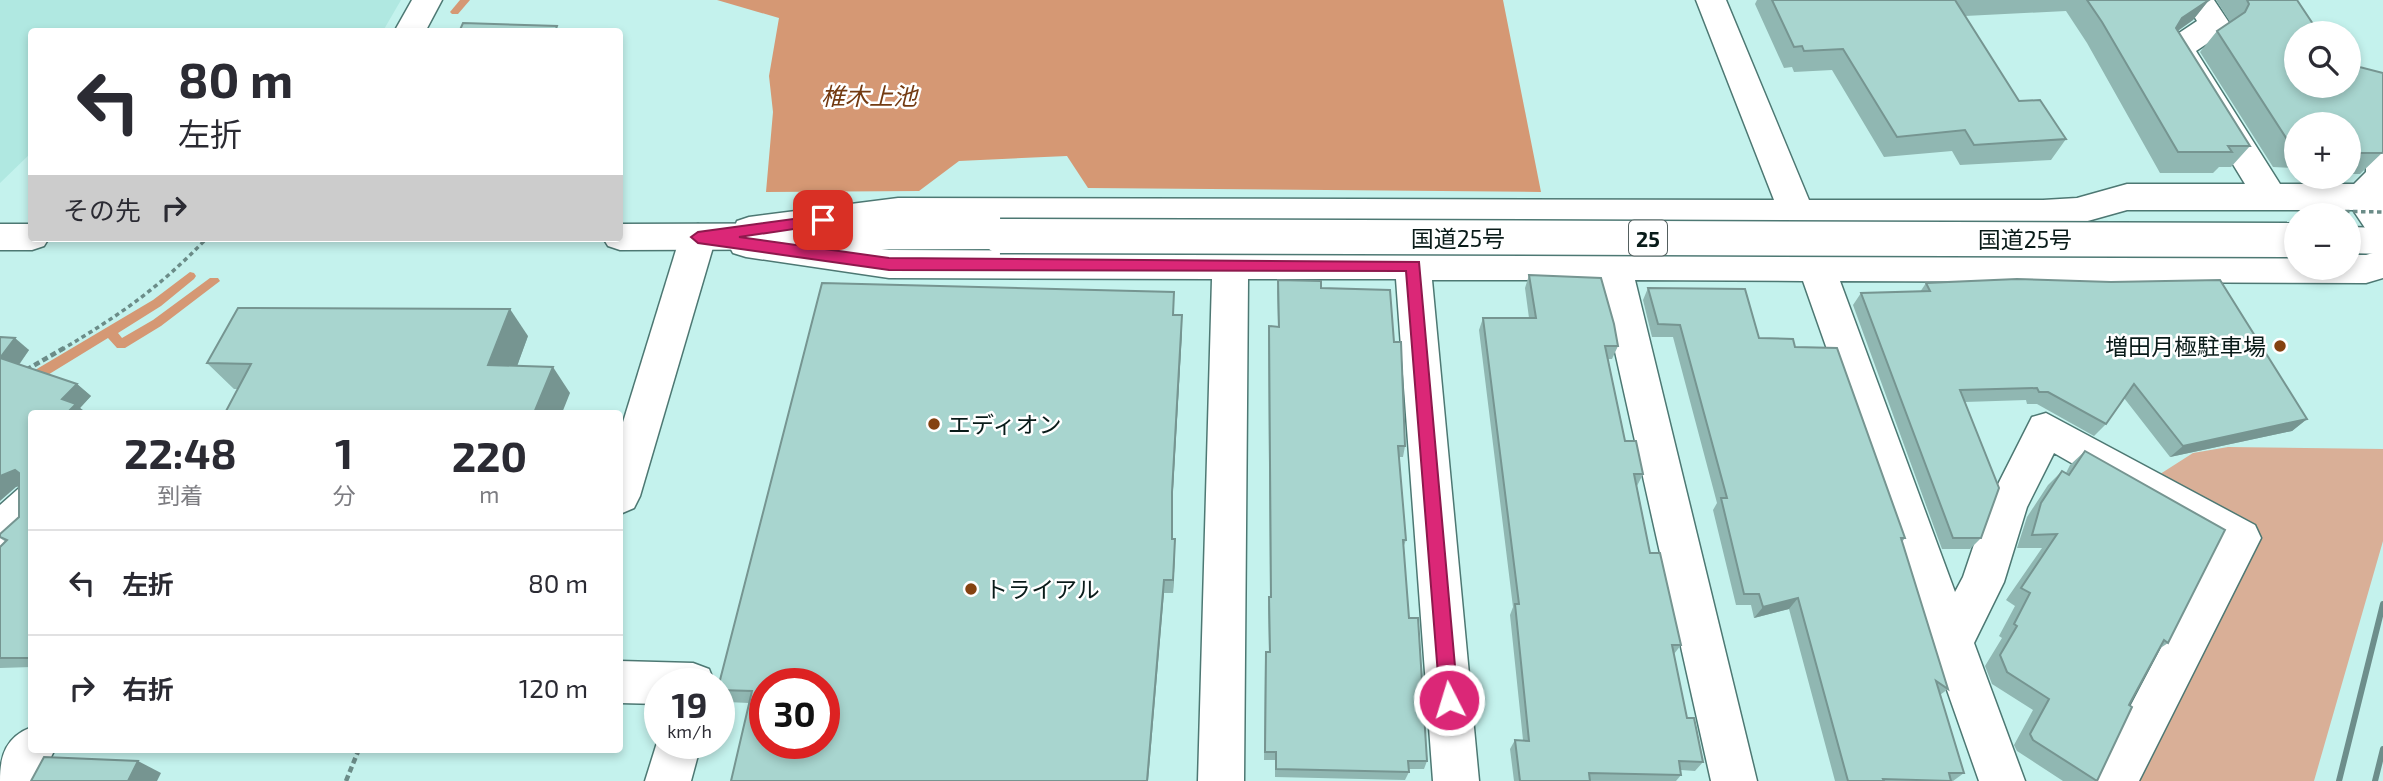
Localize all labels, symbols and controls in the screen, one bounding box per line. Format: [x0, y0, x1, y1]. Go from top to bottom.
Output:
map controls [2284, 21, 2361, 280]
button: search [2284, 21, 2361, 98]
text: 80 m [178, 49, 293, 108]
icon: left [63, 56, 154, 147]
water label: 椎木上池 [821, 81, 919, 110]
button: + [2284, 112, 2361, 189]
text: 左折 [178, 114, 242, 152]
icon: right [155, 189, 193, 227]
pin [793, 190, 853, 250]
text: その先 [63, 194, 141, 225]
icon: arrive [804, 201, 842, 239]
button: − [2284, 203, 2361, 280]
road number: 25 [1629, 220, 1667, 256]
street label: 国道25号 [1411, 224, 1505, 252]
street label: 国道25号 [1978, 225, 2072, 253]
place label: 増田月極駐車場 [2105, 332, 2266, 360]
marker: 増田月極駐車場 [2272, 338, 2288, 354]
place label: エディオン [948, 410, 1061, 438]
marker: エディオン [926, 416, 942, 432]
text: 22:48 [124, 427, 237, 477]
text: 1 [335, 427, 353, 477]
text: 220 [452, 430, 527, 480]
text: m [479, 480, 499, 508]
text: 到着 [157, 481, 203, 509]
text: 分 [333, 481, 356, 509]
icon: left [63, 564, 101, 602]
text: 80 m [528, 567, 588, 598]
text: 左折 [122, 568, 174, 599]
place label: トライアル [985, 575, 1100, 603]
marker: トライアル [963, 581, 979, 597]
position arrow [1412, 663, 1486, 737]
speed limit sign: 30 [749, 668, 840, 759]
icon: right [63, 669, 101, 707]
text: 120 m [519, 672, 588, 703]
text: 右折 [122, 673, 174, 704]
text: 19 [672, 683, 707, 725]
text: km/h [667, 720, 712, 742]

